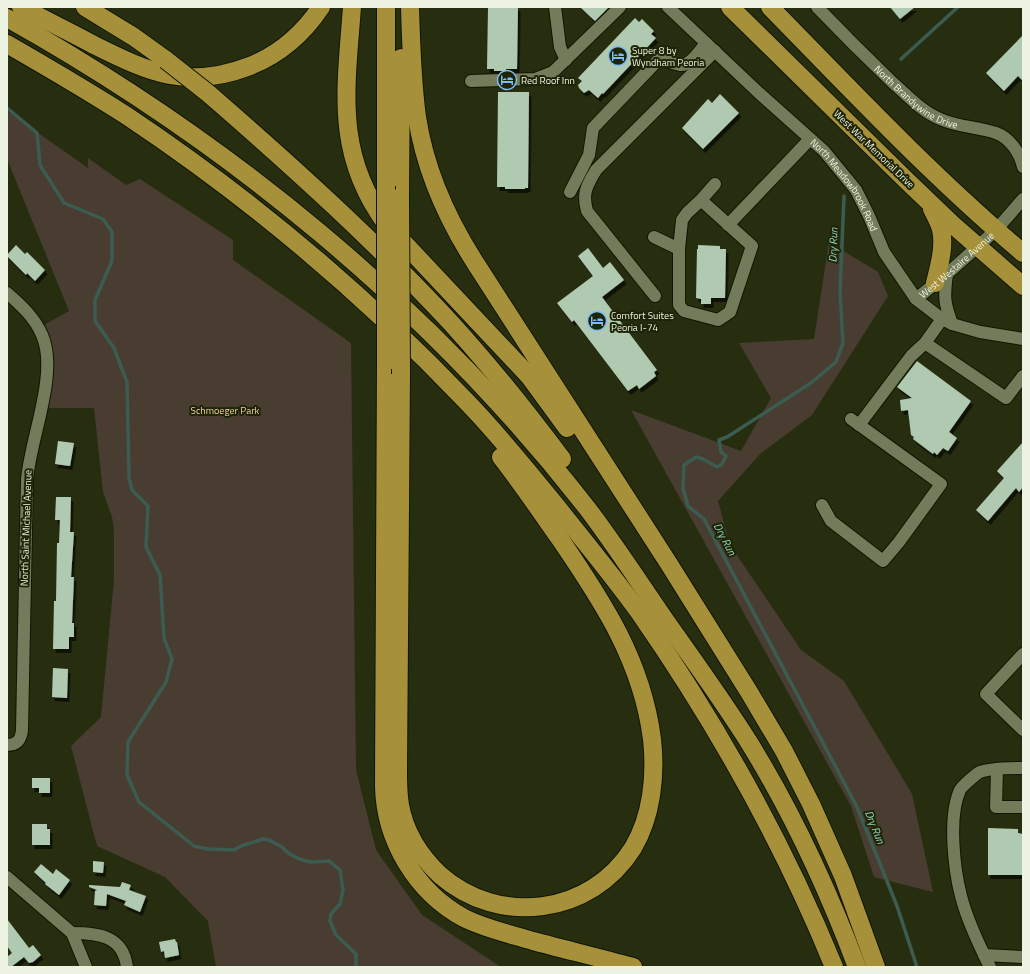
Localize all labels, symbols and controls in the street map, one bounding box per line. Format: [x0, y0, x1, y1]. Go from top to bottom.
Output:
place label: Super 8 by Wyndham Peoria [632, 43, 704, 70]
hotel icon: Super 8 by Wyndham Peoria [607, 45, 629, 67]
street label: North Brandywine Drive [871, 61, 960, 132]
hotel icon: Red Roof Inn [496, 69, 518, 91]
place label: Red Roof Inn [521, 73, 575, 88]
street label: West War Memorial Drive [830, 106, 918, 192]
street label: North Meadowbrook Road [807, 135, 882, 233]
water label: Dry Run [824, 227, 842, 263]
street label: West Westaire Avenue [915, 228, 997, 301]
place label: Comfort Suites Peoria I-74 [611, 308, 674, 335]
hotel icon: Comfort Suites Peoria I-74 [586, 310, 608, 332]
park label: Schmoeger Park [191, 403, 260, 418]
street label: North Saint Michael Avenue [16, 470, 36, 586]
water label: Dry Run [710, 520, 740, 559]
water label: Dry Run [861, 808, 889, 847]

